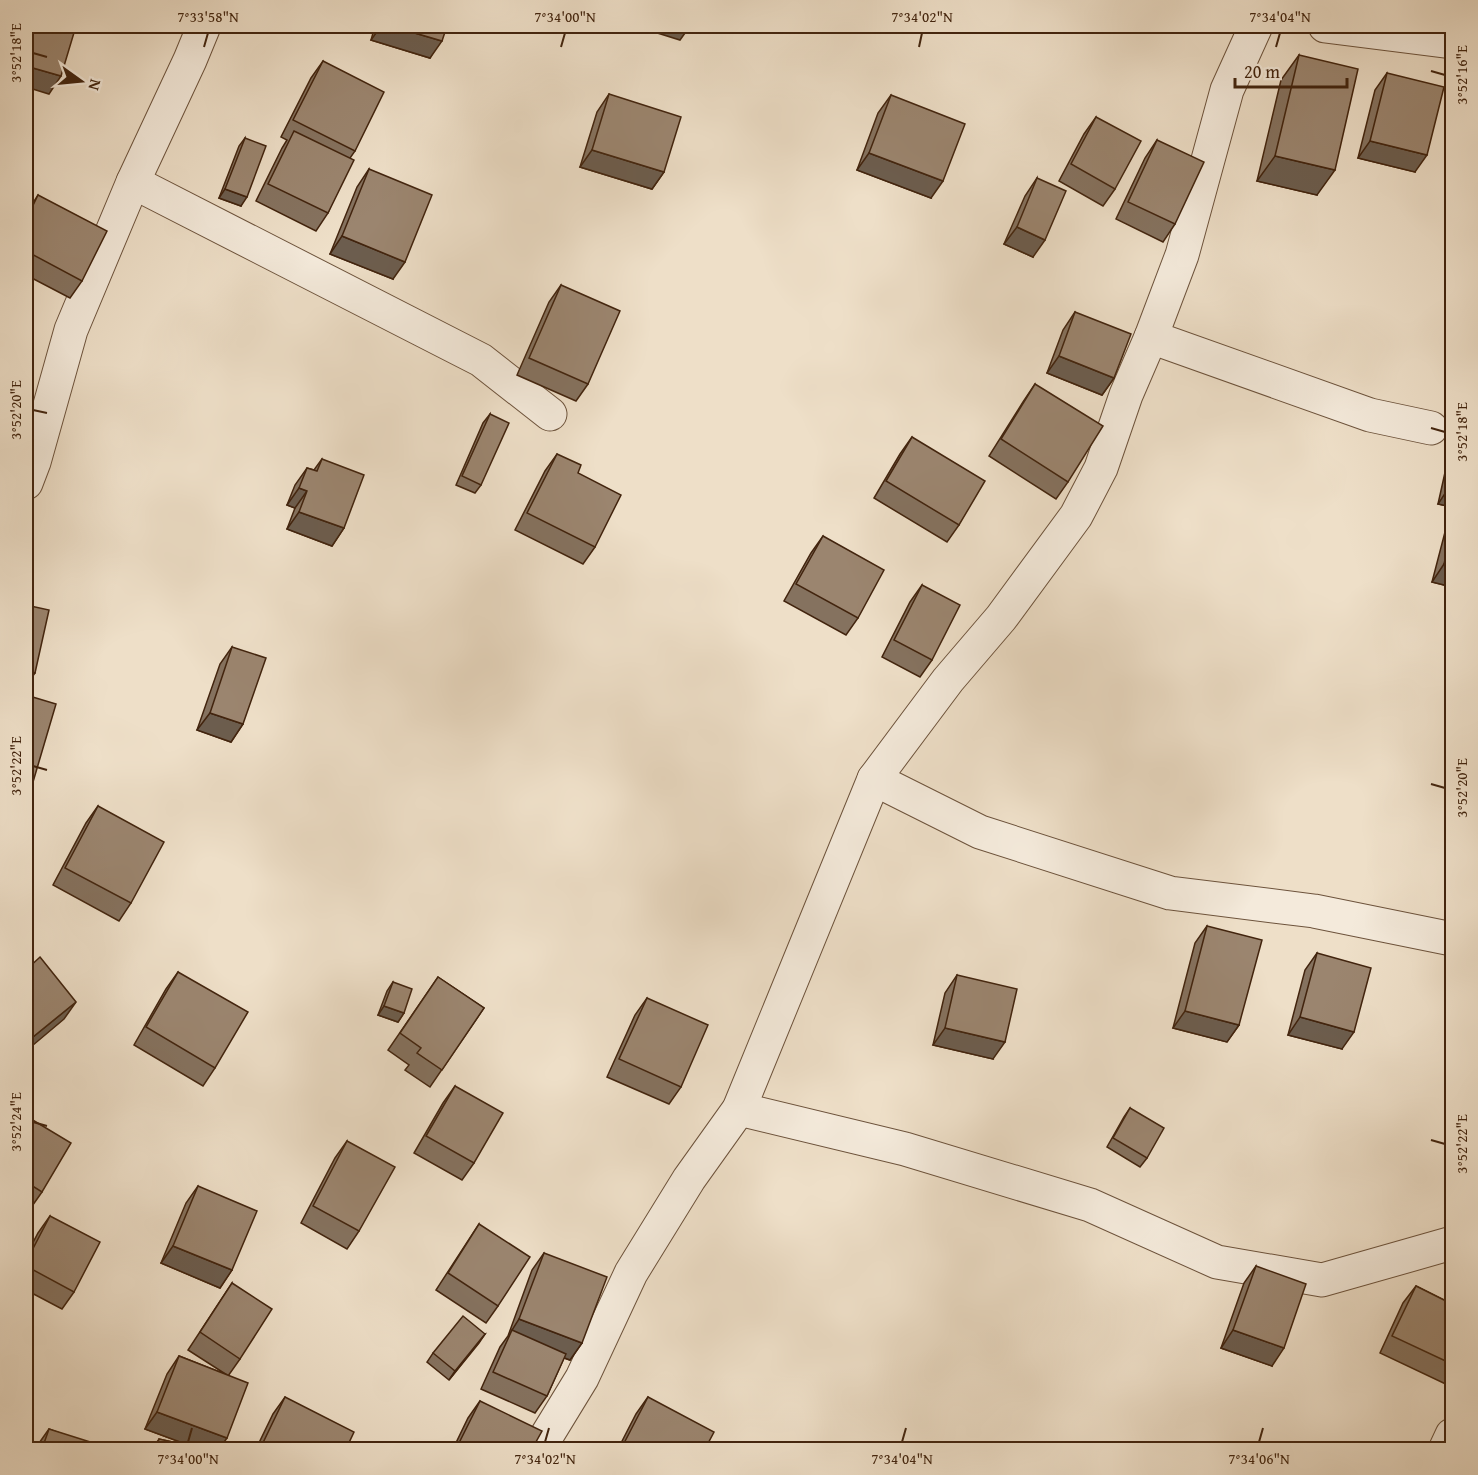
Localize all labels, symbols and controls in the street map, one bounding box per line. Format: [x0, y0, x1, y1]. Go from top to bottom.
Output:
text: 7°33'58"N [177, 6, 239, 27]
text: 7°34'00"N [534, 6, 596, 27]
text: 7°34'02"N [891, 6, 953, 27]
text: 7°34'04"N [1249, 6, 1311, 27]
text: 3°52'18"E [5, 23, 26, 83]
text: 3°52'16"E [1451, 45, 1472, 105]
north arrow [51, 51, 111, 111]
scale bar [1235, 51, 1348, 89]
text: 20 m [1244, 58, 1280, 85]
text: N [82, 77, 108, 93]
text: 3°52'20"E [5, 380, 26, 440]
text: 3°52'18"E [1451, 402, 1472, 462]
text: 3°52'22"E [5, 736, 26, 796]
text: 3°52'20"E [1451, 758, 1472, 818]
text: 3°52'24"E [5, 1092, 26, 1152]
text: 3°52'22"E [1451, 1114, 1472, 1174]
text: 7°34'00"N [157, 1448, 219, 1469]
text: 7°34'02"N [514, 1448, 576, 1469]
text: 7°34'04"N [871, 1448, 933, 1469]
text: 7°34'06"N [1228, 1448, 1290, 1469]

